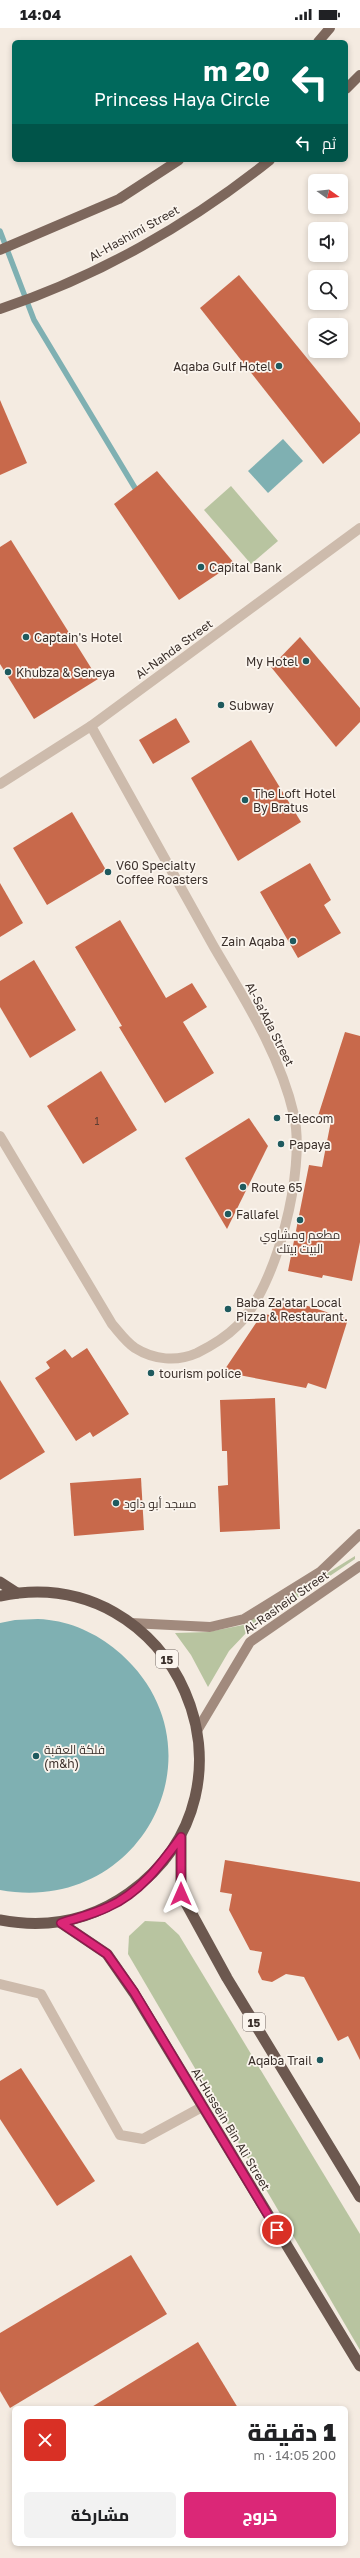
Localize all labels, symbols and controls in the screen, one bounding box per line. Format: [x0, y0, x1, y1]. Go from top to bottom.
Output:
text: 14:04 [20, 5, 61, 23]
text: 20 m [203, 54, 270, 87]
icon: left [284, 56, 336, 108]
text: Princess Haya Circle [94, 88, 270, 110]
icon: left [292, 132, 314, 154]
text: ثم [322, 134, 336, 152]
north arrow [308, 174, 348, 214]
map controls [308, 174, 348, 358]
street label: Al-Hashimi Street [86, 202, 182, 264]
button: sound [308, 222, 348, 262]
button: search [308, 270, 348, 310]
button: layers [308, 318, 348, 358]
place label: Aqaba Gulf Hotel [173, 359, 271, 374]
marker: Aqaba Gulf Hotel [274, 361, 284, 371]
place label: Capital Bank [209, 560, 282, 575]
marker: Capital Bank [196, 562, 206, 572]
street label: Al-Nahda Street [133, 616, 216, 682]
place label: Captain's Hotel [34, 630, 122, 645]
marker: Captain's Hotel [21, 632, 31, 642]
place label: My Hotel [246, 654, 298, 669]
marker: My Hotel [301, 656, 311, 666]
place label: Khubza & Seneya [16, 665, 115, 680]
marker: Khubza & Seneya [3, 667, 13, 677]
place label: Subway [229, 698, 274, 713]
marker: Subway [216, 700, 226, 710]
place label: The Loft Hotel By Bratus [253, 786, 336, 815]
marker: The Loft Hotel By Bratus [240, 795, 250, 805]
place label: V60 Specialty Coffee Roasters [116, 858, 208, 887]
marker: V60 Specialty Coffee Roasters [103, 867, 113, 877]
place label: Zain Aqaba [221, 934, 285, 949]
marker: Zain Aqaba [288, 936, 298, 946]
street label: Al-Sa'Ada Street [242, 979, 298, 1069]
place label: Telecom [285, 1111, 333, 1126]
marker: Telecom [272, 1113, 282, 1123]
house number: 1 [95, 1115, 100, 1127]
place label: Papaya [289, 1137, 331, 1152]
marker: Papaya [276, 1139, 286, 1149]
place label: Route 65 [251, 1180, 303, 1195]
marker: Route 65 [238, 1182, 248, 1192]
place label: Fallafel [236, 1207, 279, 1222]
marker: Fallafel [223, 1209, 233, 1219]
marker: مطعم ومشاوي البيت بيتك [295, 1215, 305, 1225]
place label: مطعم ومشاوي البيت بيتك [260, 1227, 340, 1256]
place label: Baba Za'atar Local Pizza & Restaurant. [236, 1295, 348, 1324]
marker: Baba Za'atar Local Pizza & Restaurant. [223, 1304, 233, 1314]
place label: tourism police [159, 1366, 241, 1381]
marker: tourism police [146, 1368, 156, 1378]
place label: مسجد أبو داود [124, 1496, 196, 1511]
marker: مسجد أبو داود [111, 1498, 121, 1508]
street label: Al-Rasheid Street [241, 1567, 332, 1637]
road number: 15 [156, 1650, 178, 1668]
place label: فلكة العقبة (m&h) [44, 1742, 105, 1771]
marker: فلكة العقبة (m&h) [31, 1751, 41, 1761]
position arrow [160, 1873, 202, 1915]
road number: 15 [243, 2013, 265, 2031]
place label: Aqaba Trail [248, 2053, 312, 2068]
marker: Aqaba Trail [315, 2055, 325, 2065]
street label: Al-Hussein Bin Ali Street [188, 2065, 274, 2193]
pin [260, 2213, 294, 2247]
icon: arrive [266, 2219, 288, 2241]
text: 1 دقيقة [248, 2417, 336, 2446]
button: close [24, 2419, 66, 2461]
text: 200 m · 14:05 [253, 2447, 336, 2463]
button: مشاركة [24, 2492, 176, 2538]
button: خروج [184, 2492, 336, 2538]

